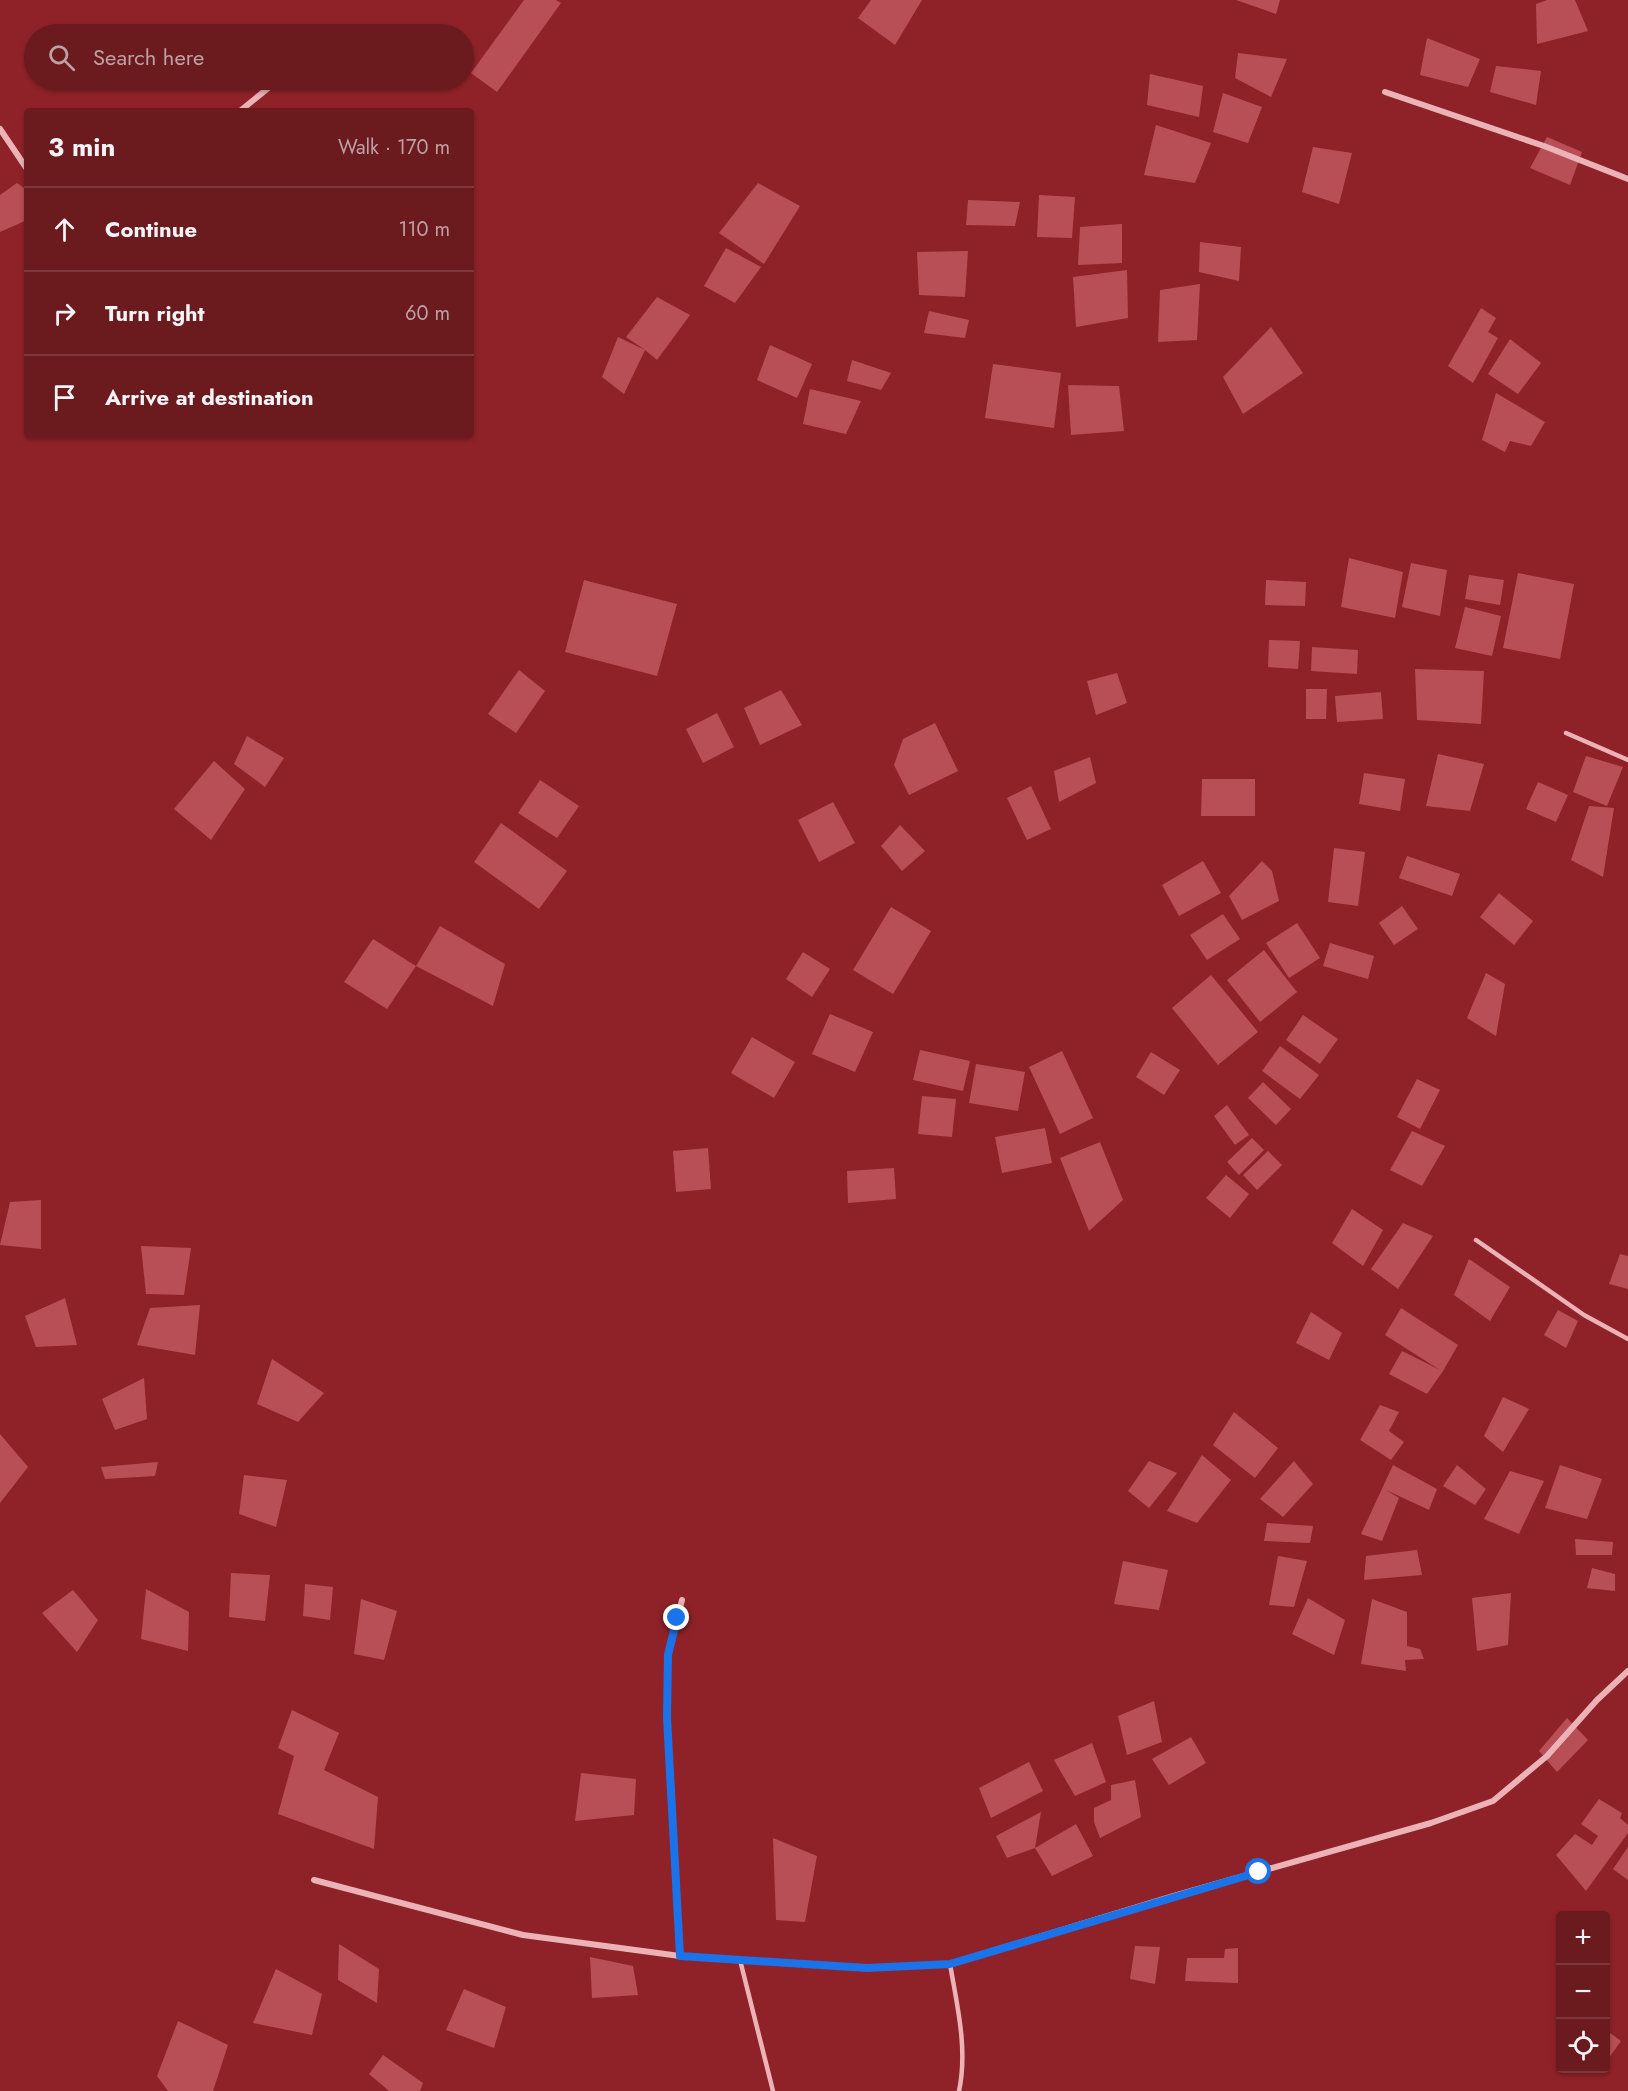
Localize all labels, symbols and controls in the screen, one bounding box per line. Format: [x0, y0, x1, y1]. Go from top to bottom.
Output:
search box [24, 24, 474, 90]
icon: search [45, 41, 78, 74]
text: Search here [93, 41, 204, 73]
text: 3 min [48, 128, 115, 166]
text: Walk · 170 m [338, 133, 450, 162]
icon: ahead [48, 213, 81, 246]
text: Continue [105, 213, 197, 245]
text: 110 m [398, 215, 450, 244]
icon: right [48, 297, 81, 330]
text: Turn right [105, 297, 205, 329]
text: 60 m [405, 299, 450, 328]
icon: arrive [48, 381, 81, 414]
text: Arrive at destination [105, 381, 314, 413]
route end [663, 1604, 689, 1630]
route start [1245, 1858, 1271, 1884]
map controls [1556, 1911, 1610, 2073]
button: + [1556, 1911, 1610, 1965]
button: − [1556, 1965, 1610, 2019]
button: locate [1556, 2019, 1610, 2073]

